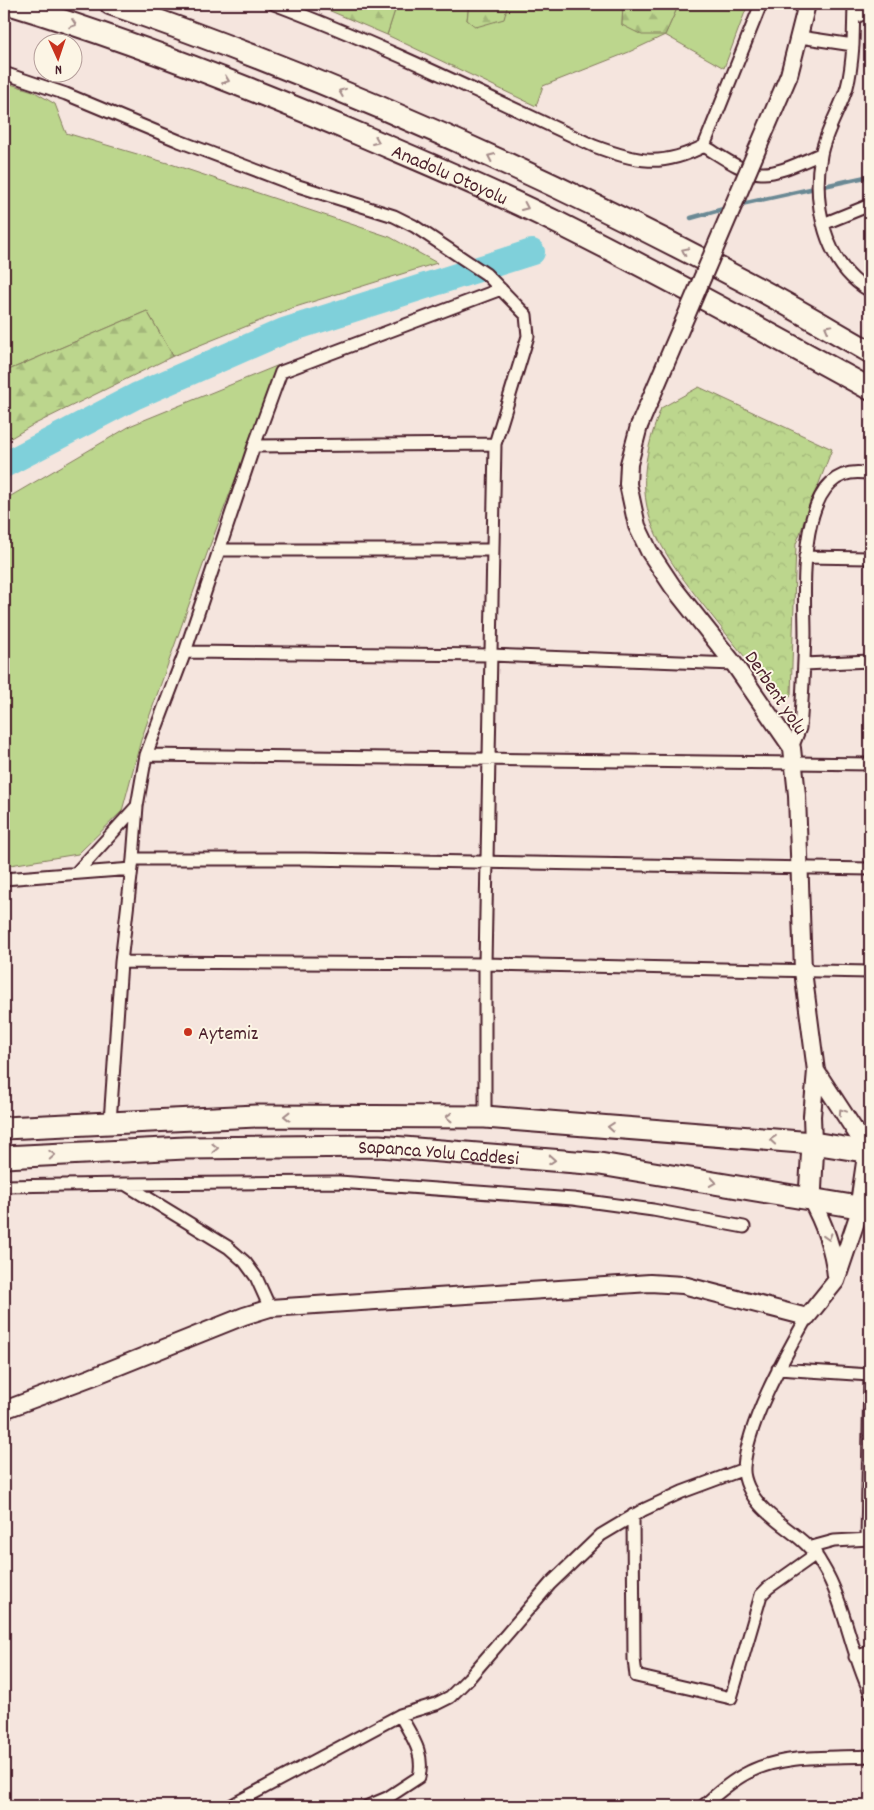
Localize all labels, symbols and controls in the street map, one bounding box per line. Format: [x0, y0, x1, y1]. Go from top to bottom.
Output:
one-way arrow [68, 19, 77, 29]
north arrow [32, 32, 82, 82]
text: N [55, 59, 63, 79]
one-way arrow [221, 74, 229, 84]
one-way arrow [339, 88, 347, 98]
one-way arrow [371, 135, 380, 146]
street label: Anadolu Otoyolu [387, 139, 512, 214]
one-way arrow [488, 153, 497, 163]
one-way arrow [520, 201, 529, 212]
one-way arrow [681, 247, 690, 257]
one-way arrow [824, 324, 833, 334]
street label: Derbent yolu [736, 646, 813, 741]
place label: Aytemiz [198, 1021, 259, 1049]
marker: Aytemiz [182, 1026, 194, 1038]
one-way arrow [839, 1108, 848, 1118]
one-way arrow [282, 1111, 290, 1121]
one-way arrow [445, 1112, 452, 1122]
one-way arrow [607, 1122, 615, 1133]
street label: Sapanca Yolu Caddesi [358, 1135, 520, 1174]
one-way arrow [769, 1135, 777, 1146]
one-way arrow [212, 1143, 219, 1153]
one-way arrow [49, 1149, 57, 1160]
one-way arrow [548, 1154, 556, 1165]
one-way arrow [709, 1176, 717, 1187]
one-way arrow [823, 1233, 833, 1241]

